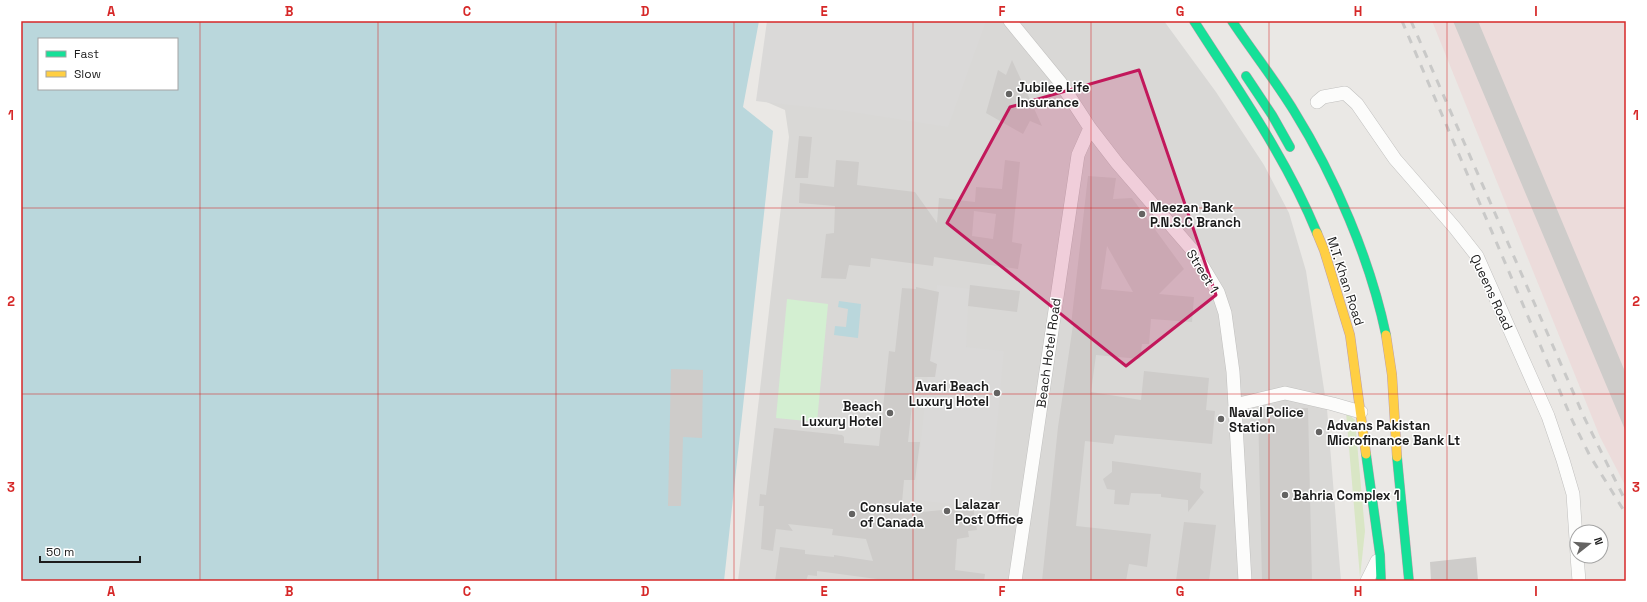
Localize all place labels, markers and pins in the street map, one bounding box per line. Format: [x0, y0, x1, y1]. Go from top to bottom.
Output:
place label: Jubilee Life Insurance [1017, 79, 1089, 111]
marker: Jubilee Life Insurance [1004, 89, 1014, 99]
place label: Meezan Bank P.N.S.C Branch [1150, 199, 1241, 231]
marker: Meezan Bank P.N.S.C Branch [1137, 209, 1147, 219]
place label: Avari Beach Luxury Hotel [909, 378, 989, 410]
marker: Avari Beach Luxury Hotel [992, 388, 1002, 398]
place label: Beach Luxury Hotel [802, 398, 882, 430]
place label: Naval Police Station [1229, 404, 1304, 436]
marker: Beach Luxury Hotel [885, 408, 895, 418]
marker: Naval Police Station [1216, 414, 1226, 424]
place label: Advans Pakistan Microfinance Bank Lt [1327, 417, 1460, 449]
marker: Advans Pakistan Microfinance Bank Lt [1314, 427, 1324, 437]
place label: Bahria Complex 1 [1293, 487, 1400, 504]
marker: Bahria Complex 1 [1280, 490, 1290, 500]
place label: Lalazar Post Office [955, 496, 1023, 528]
place label: Consulate of Canada [860, 499, 924, 531]
marker: Lalazar Post Office [942, 506, 952, 516]
marker: Consulate of Canada [847, 509, 857, 519]

